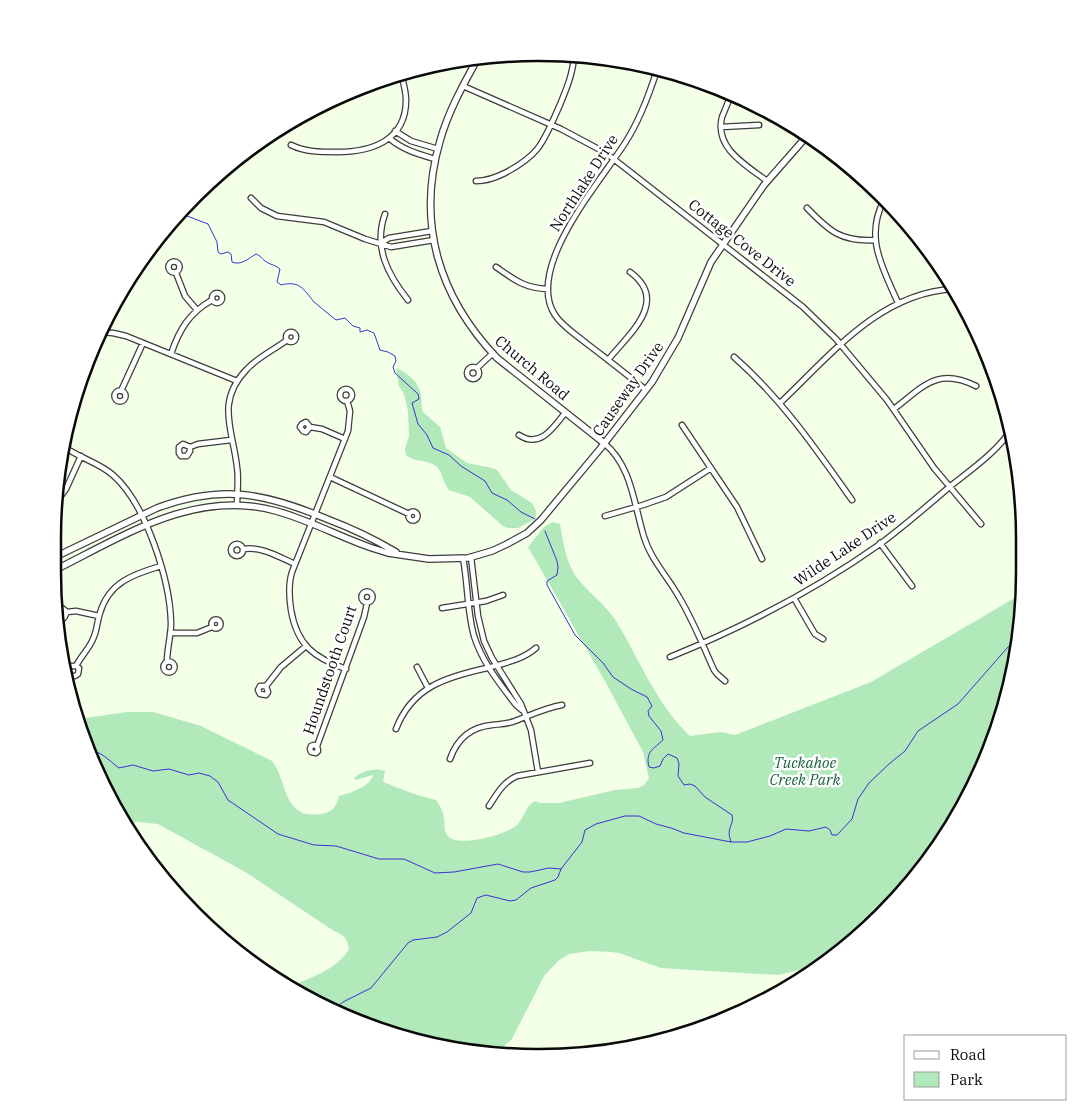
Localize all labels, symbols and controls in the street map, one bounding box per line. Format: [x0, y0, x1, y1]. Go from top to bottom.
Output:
street label: Northlake Drive [545, 131, 622, 235]
street label: Cottage Cove Drive [685, 195, 800, 291]
street label: Church Road [491, 331, 573, 404]
street label: Causeway Drive [588, 338, 667, 440]
street label: Wilde Lake Drive [790, 507, 899, 590]
street label: Houndstooth Court [299, 603, 361, 737]
park label: Tuckahoe Creek Park [770, 753, 841, 789]
legend [904, 1035, 1067, 1100]
text: Road [950, 1045, 986, 1064]
text: Park [950, 1070, 983, 1089]

